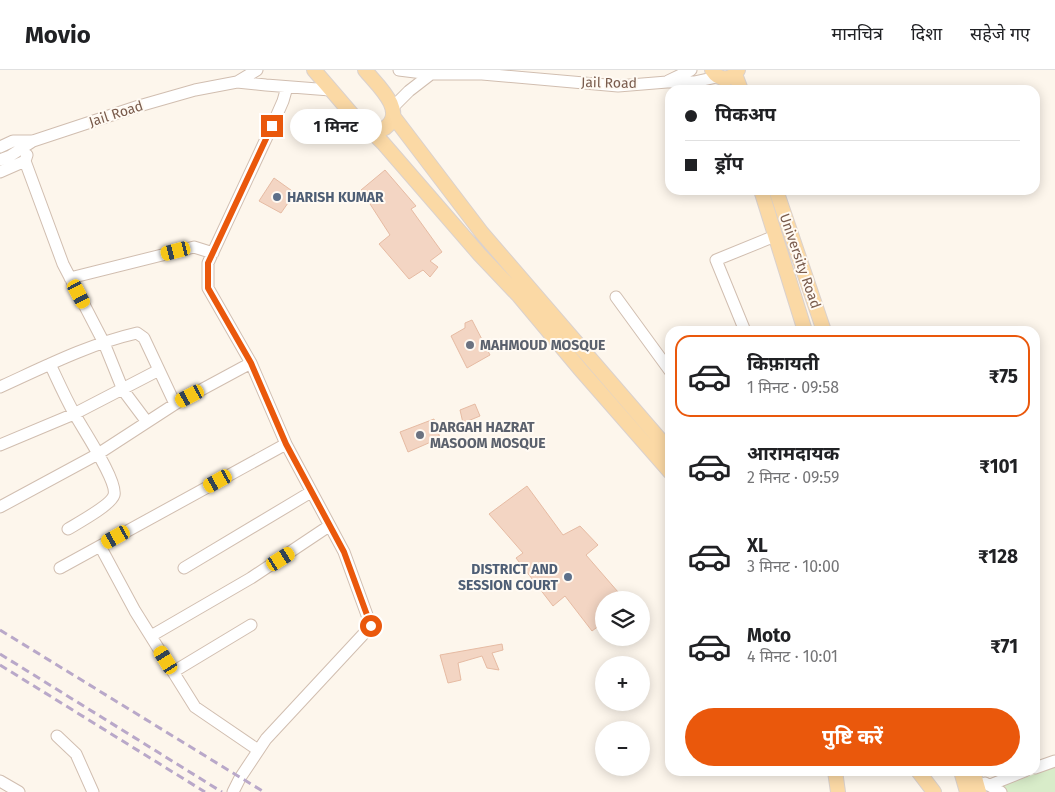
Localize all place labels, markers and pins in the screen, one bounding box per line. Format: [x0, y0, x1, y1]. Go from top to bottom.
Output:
place label: HARISH KUMAR [287, 189, 384, 206]
marker: HARISH KUMAR [271, 191, 283, 203]
place label: MAHMOUD MOSQUE [480, 337, 605, 354]
marker: MAHMOUD MOSQUE [464, 339, 476, 351]
place label: DARGAH HAZRAT MASOOM MOSQUE [430, 419, 546, 452]
marker: DARGAH HAZRAT MASOOM MOSQUE [414, 429, 426, 441]
place label: DISTRICT AND SESSION COURT [458, 561, 558, 594]
marker: DISTRICT AND SESSION COURT [562, 571, 574, 583]

